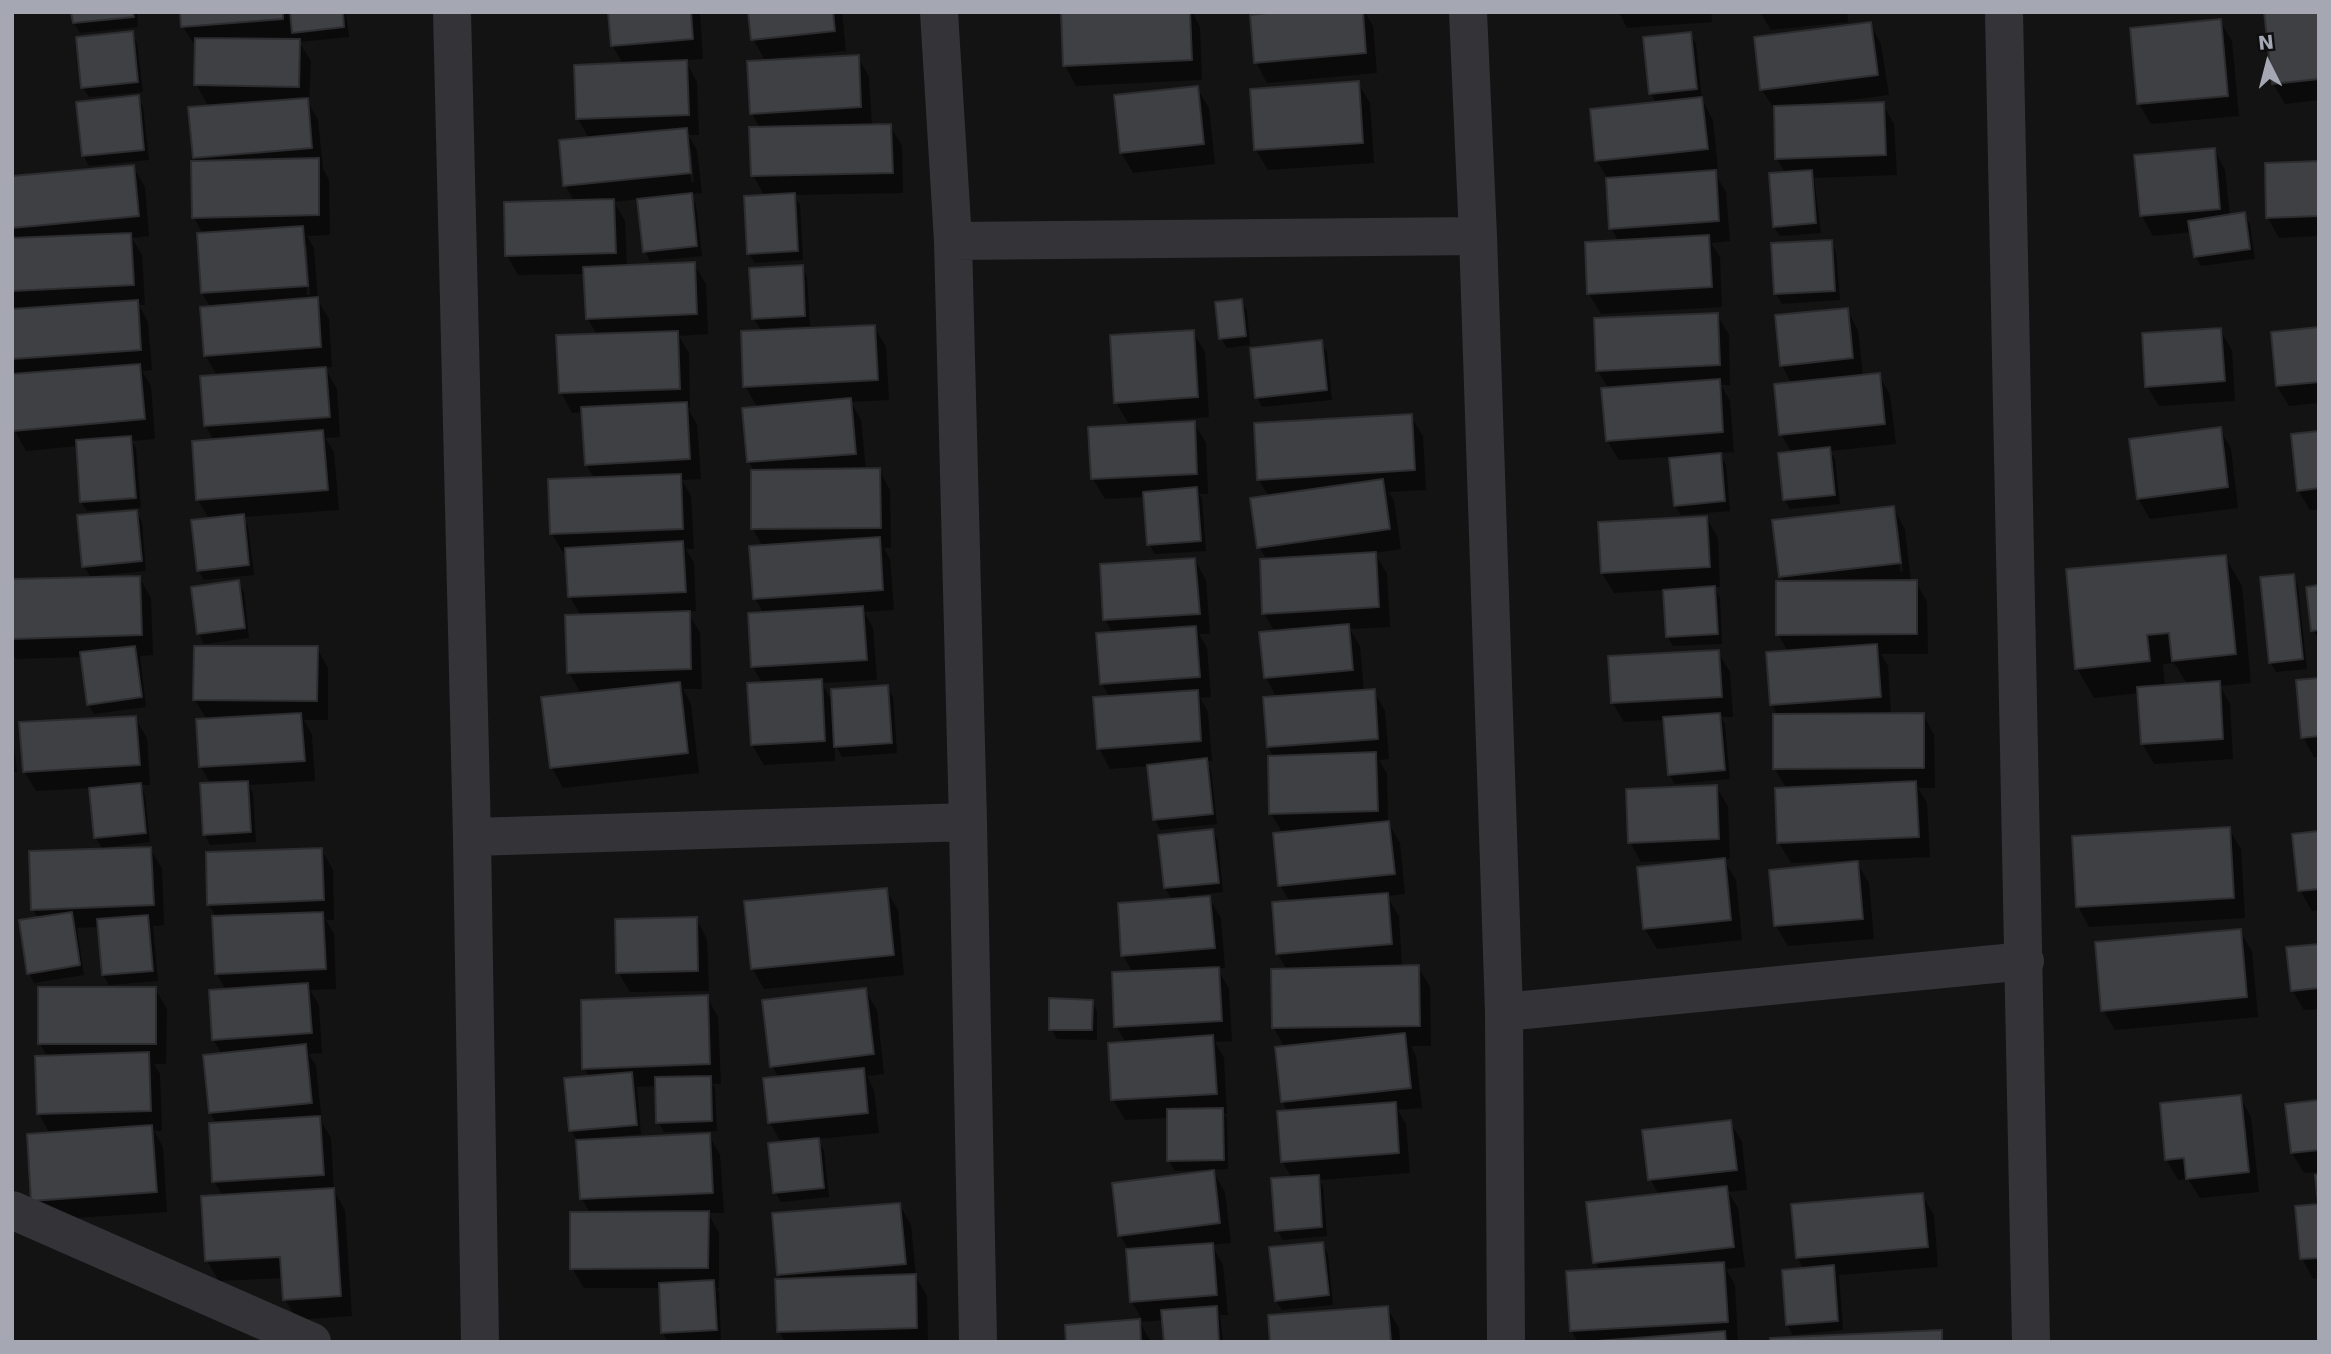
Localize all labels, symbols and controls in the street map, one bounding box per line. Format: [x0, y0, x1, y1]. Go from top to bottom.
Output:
north arrow [2233, 28, 2303, 98]
text: N [2257, 30, 2275, 54]

